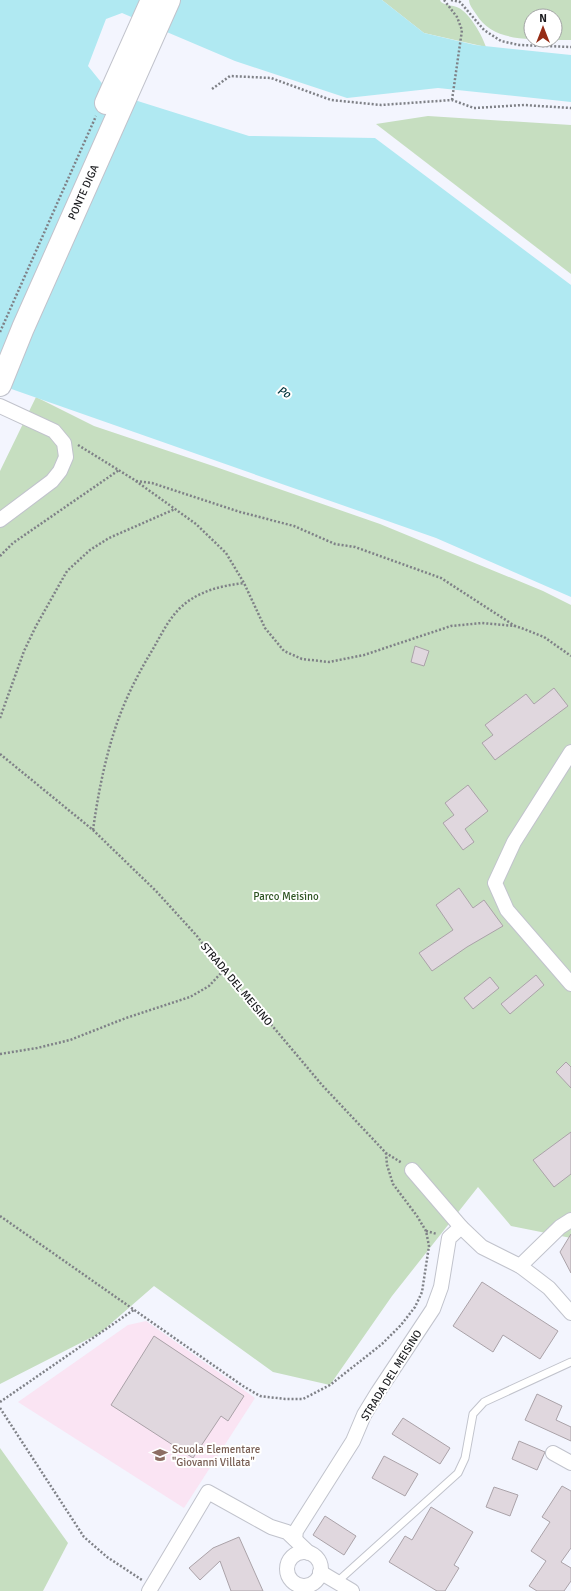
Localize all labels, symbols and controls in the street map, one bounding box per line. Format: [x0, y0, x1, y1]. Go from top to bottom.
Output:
north arrow [523, 8, 563, 48]
text: N [539, 12, 547, 25]
street label: PONTE DIGA [65, 162, 102, 222]
water label: Po [275, 383, 294, 402]
park label: Parco Meisino [253, 890, 319, 903]
street label: STRADA DEL MEISINO [198, 940, 275, 1029]
street label: STRADA DEL MEISINO [358, 1328, 425, 1423]
place label: Scuola Elementare "Giovanni Villata" [172, 1443, 260, 1469]
school or university icon: Scuola Elementare "Giovanni Villata" [151, 1446, 169, 1464]

